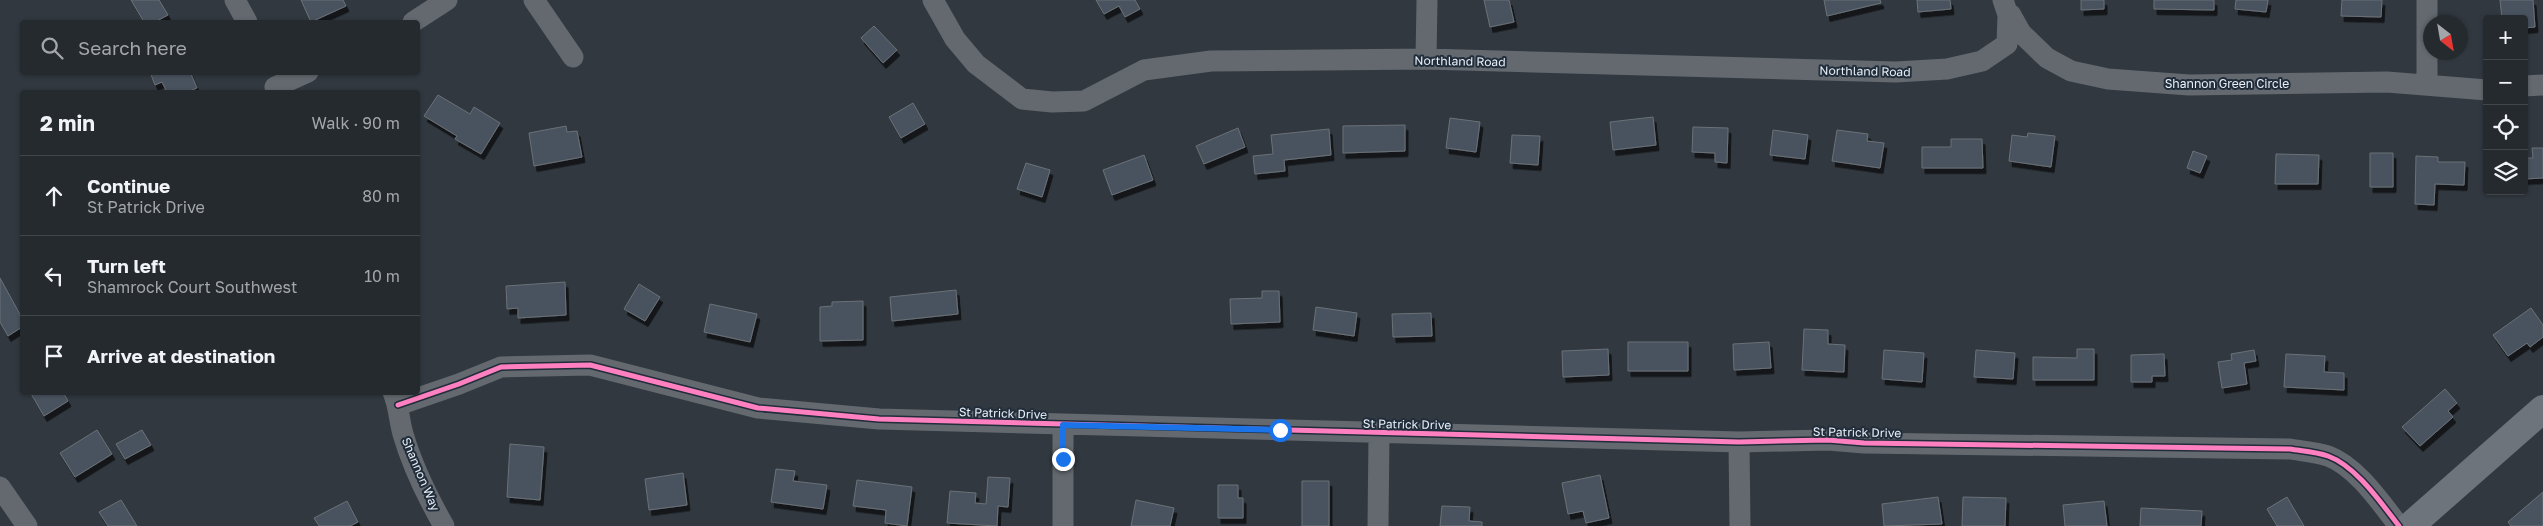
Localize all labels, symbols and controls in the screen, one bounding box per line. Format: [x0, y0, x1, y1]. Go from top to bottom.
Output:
north arrow [2423, 15, 2468, 60]
map controls [2483, 15, 2528, 195]
button: + [2483, 15, 2528, 60]
search box [20, 20, 420, 75]
icon: search [38, 34, 66, 62]
text: Search here [78, 36, 187, 59]
street label: Northland Road [1414, 53, 1506, 69]
button: − [2483, 60, 2528, 105]
street label: Northland Road [1819, 63, 1911, 79]
street label: Shannon Green Circle [2165, 76, 2289, 91]
button: locate [2483, 105, 2528, 150]
text: 2 min [40, 110, 95, 136]
text: Walk · 90 m [312, 113, 400, 133]
button: layers [2483, 150, 2528, 195]
text: Continue [87, 174, 170, 197]
icon: ahead [40, 182, 68, 210]
text: 80 m [362, 186, 400, 206]
text: St Patrick Drive [87, 197, 205, 217]
text: Turn left [87, 254, 166, 277]
icon: left [40, 262, 68, 290]
text: 10 m [364, 266, 400, 286]
text: Shamrock Court Southwest [87, 277, 297, 297]
icon: arrive [40, 342, 68, 370]
text: Arrive at destination [87, 344, 275, 367]
street label: St Patrick Drive [959, 404, 1047, 422]
street label: St Patrick Drive [1363, 416, 1451, 432]
route start [1269, 419, 1292, 442]
street label: St Patrick Drive [1813, 424, 1901, 440]
street label: Shannon Way [399, 435, 443, 513]
route end [1052, 448, 1075, 471]

